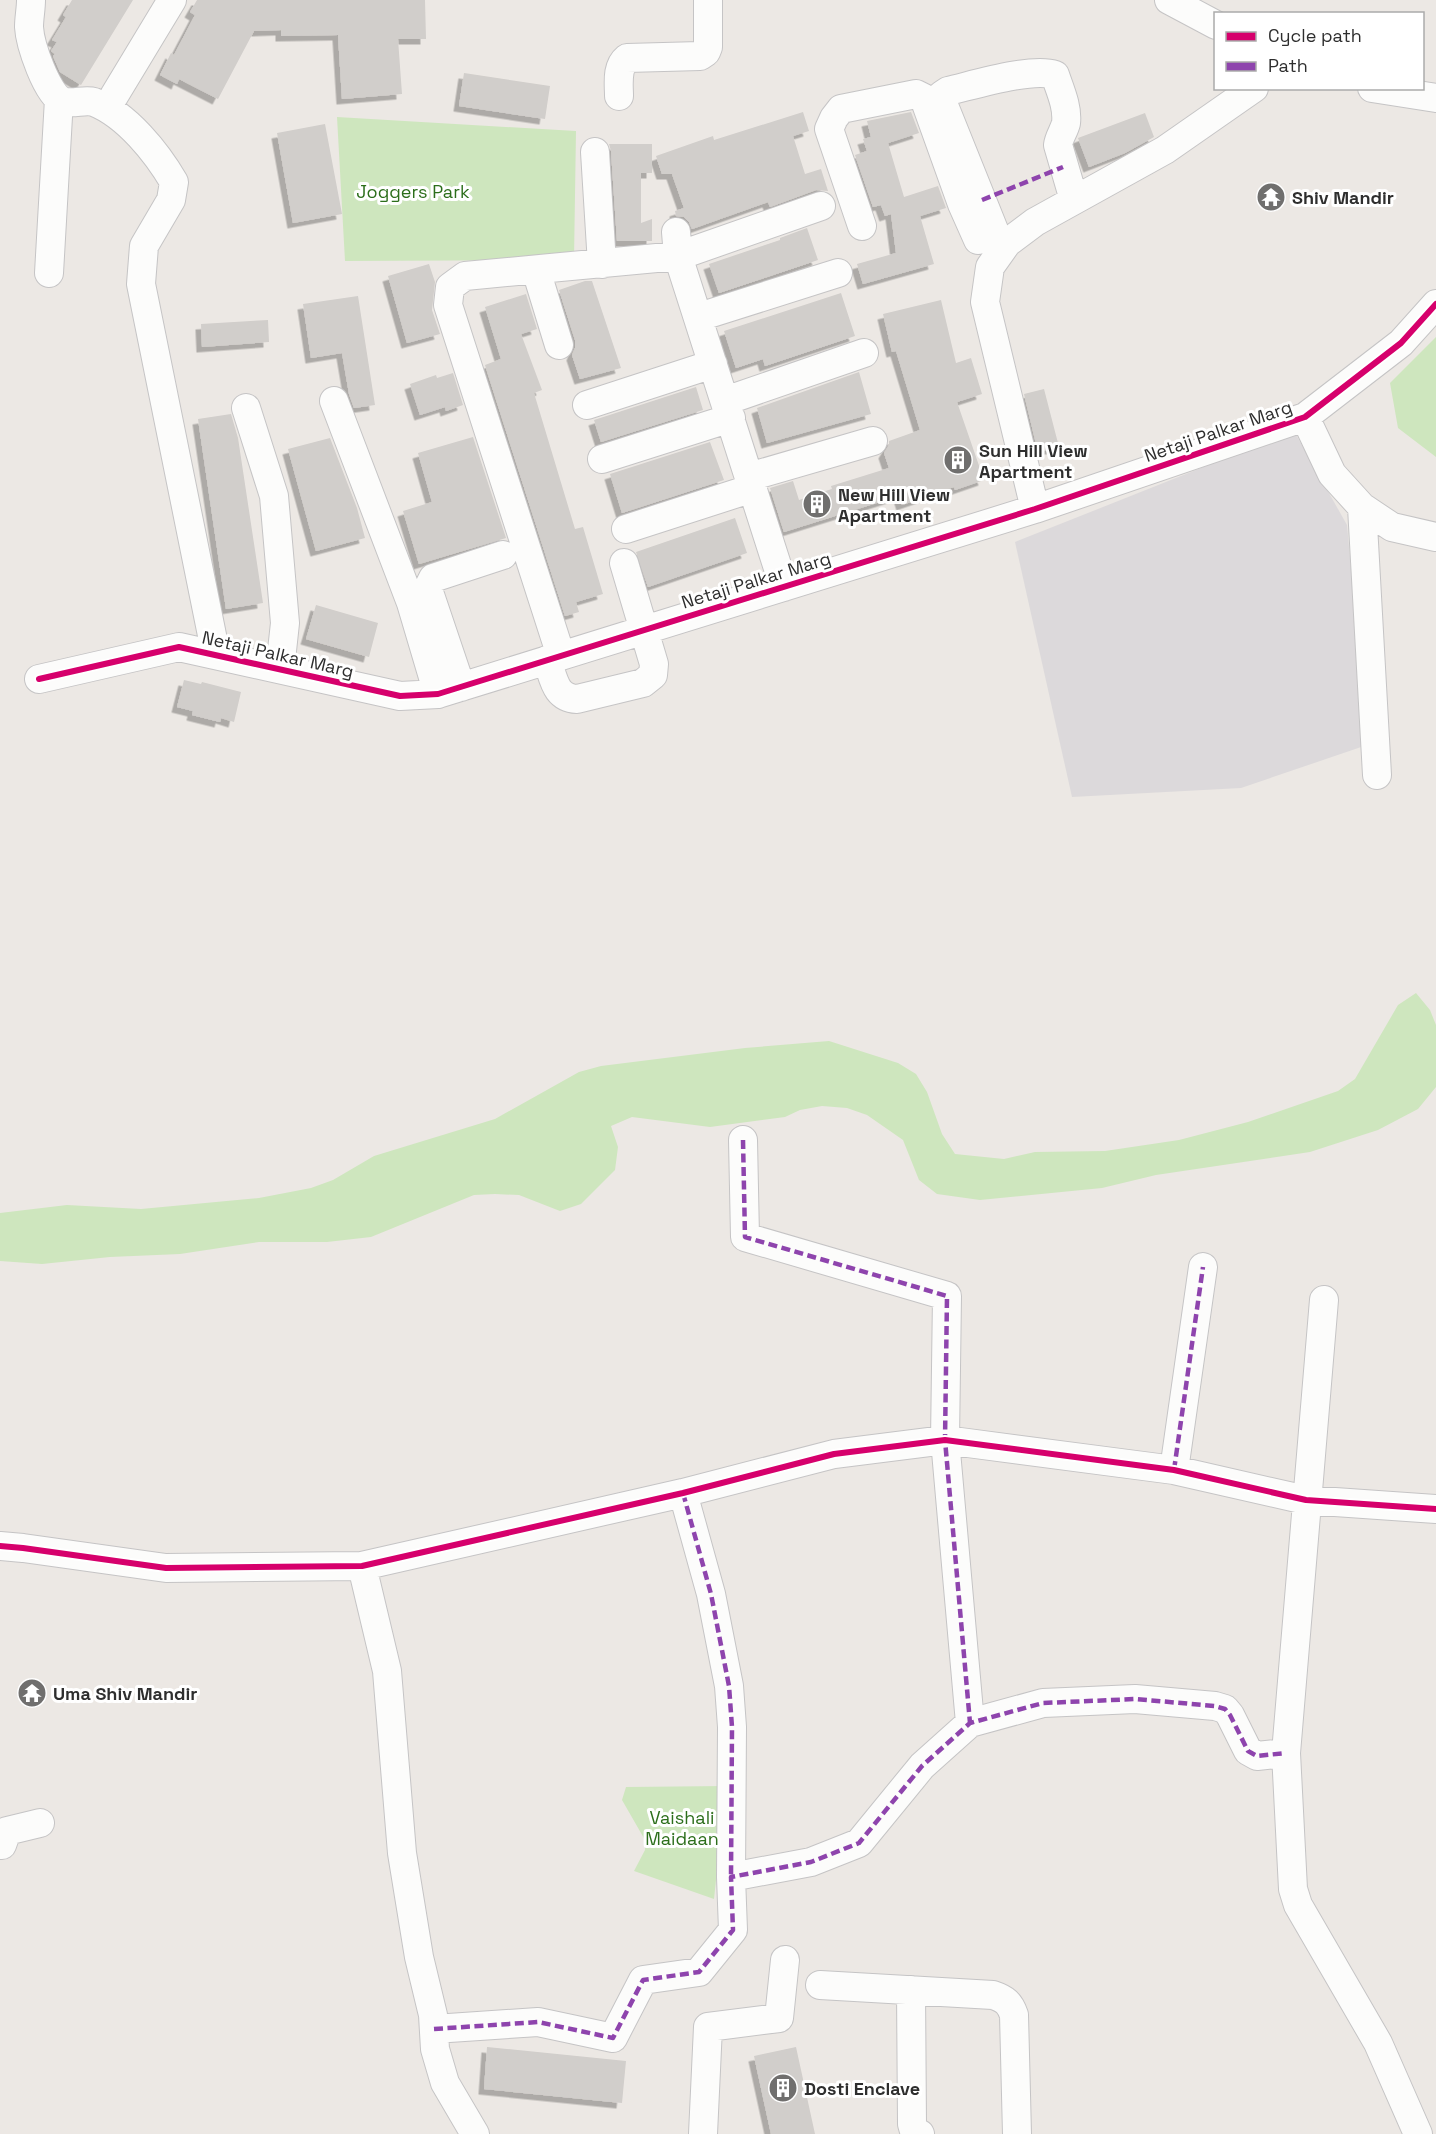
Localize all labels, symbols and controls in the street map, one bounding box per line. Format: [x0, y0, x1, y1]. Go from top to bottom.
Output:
legend [1214, 12, 1424, 90]
text: Cycle path [1268, 24, 1362, 47]
text: Path [1268, 54, 1308, 77]
park label: Joggers Park [356, 180, 470, 203]
temple icon: Shiv Mandir [1255, 181, 1287, 213]
place label: Shiv Mandir [1292, 186, 1394, 209]
street label: Netaji Palkar Marg [1141, 395, 1295, 467]
place label: Sun Hill View Apartment [979, 439, 1088, 483]
building icon: Sun Hill View Apartment [942, 444, 974, 476]
place label: New Hill View Apartment [838, 483, 950, 527]
building icon: New Hill View Apartment [801, 488, 833, 520]
street label: Netaji Palkar Marg [679, 546, 833, 614]
street label: Netaji Palkar Marg [200, 625, 356, 683]
temple icon: Uma Shiv Mandir [16, 1677, 48, 1709]
place label: Uma Shiv Mandir [53, 1682, 197, 1705]
park label: Vaishali Maidaan [645, 1806, 719, 1850]
building icon: Dosti Enclave [767, 2072, 799, 2104]
place label: Dosti Enclave [804, 2077, 920, 2100]

